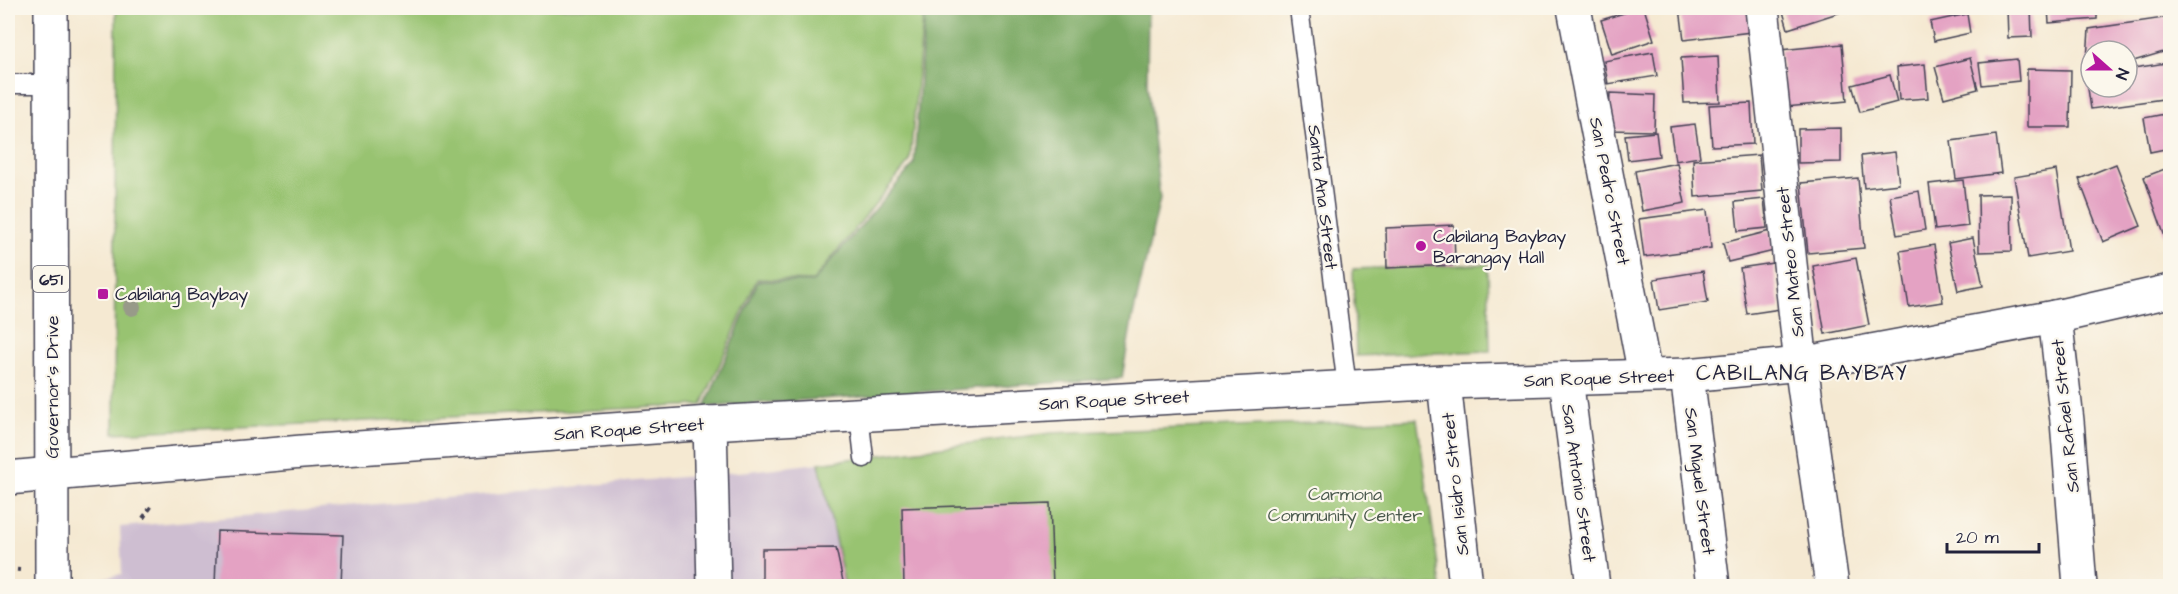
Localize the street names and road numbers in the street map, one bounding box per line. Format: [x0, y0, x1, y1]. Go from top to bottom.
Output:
street label: San Pedro Street [1583, 115, 1636, 268]
street label: Santa Ana Street [1301, 123, 1344, 272]
street label: San Mateo Street [1770, 185, 1811, 338]
road number: 651 [33, 266, 69, 292]
street label: Governor's Drive [40, 315, 65, 459]
street label: San Rafael Street [2045, 337, 2086, 494]
street label: San Roque Street [1523, 363, 1676, 394]
street label: San Roque Street [1038, 384, 1191, 417]
street label: San Antonio Street [1555, 402, 1602, 564]
street label: San Miguel Street [1677, 406, 1721, 557]
street label: San Isidro Street [1435, 411, 1475, 557]
street label: San Roque Street [553, 412, 706, 447]

